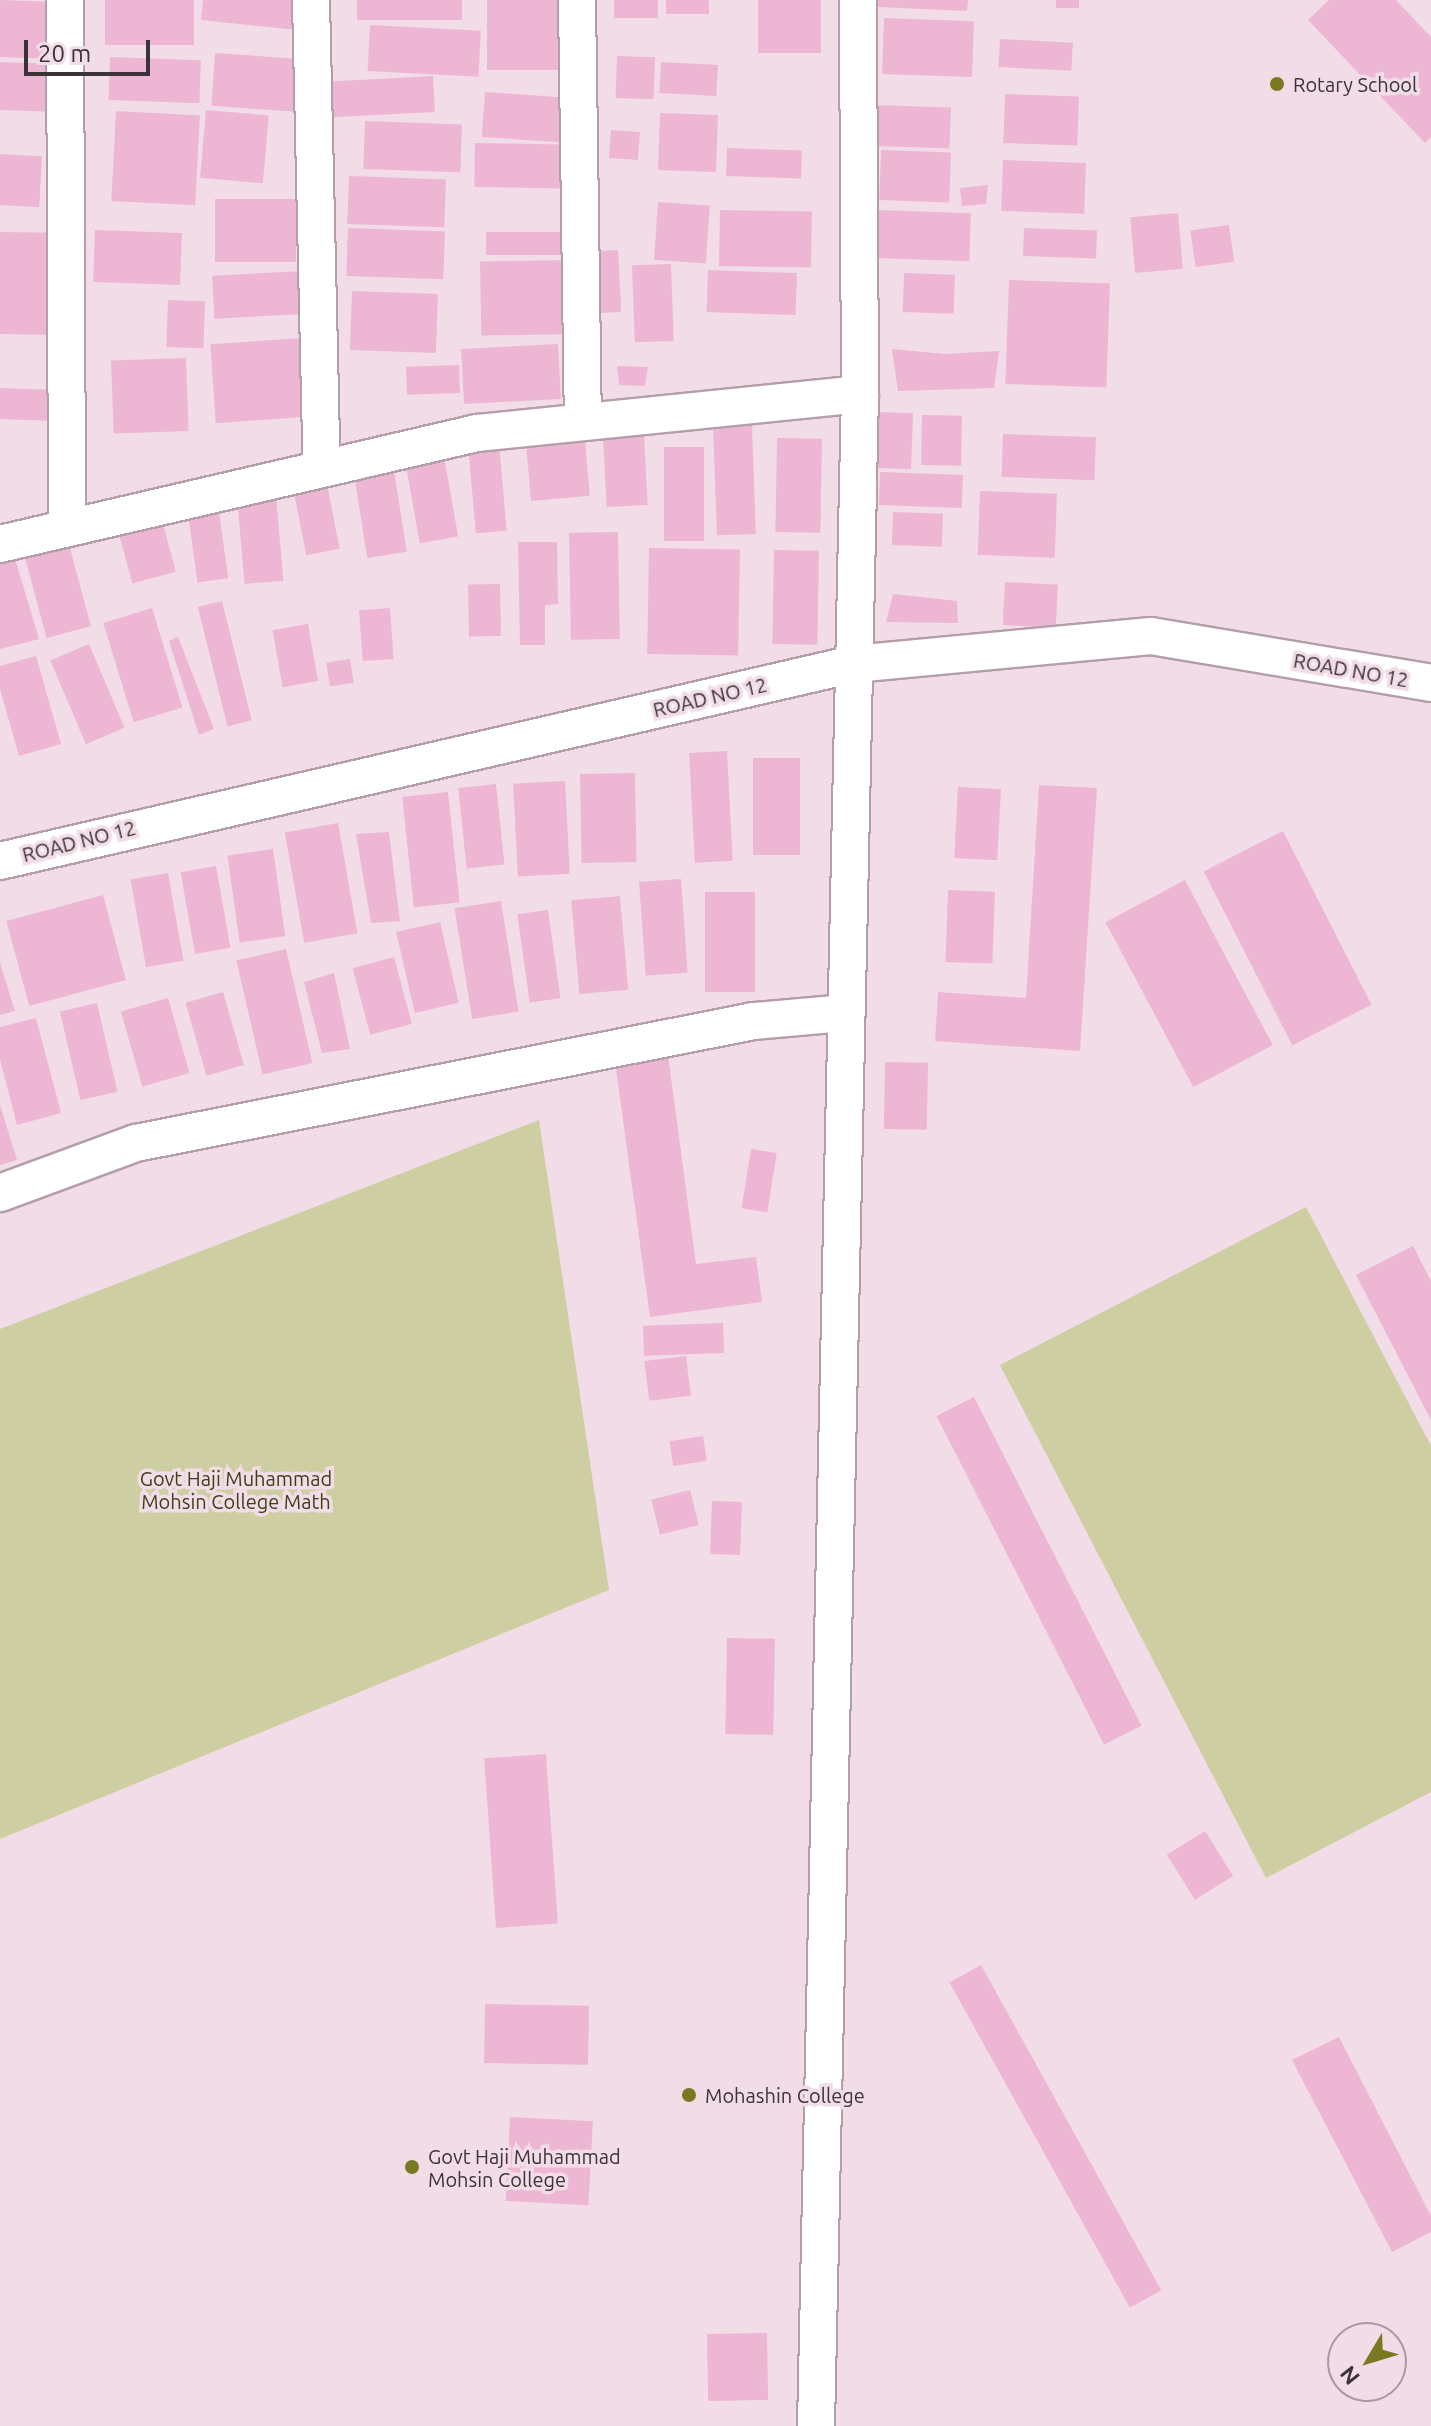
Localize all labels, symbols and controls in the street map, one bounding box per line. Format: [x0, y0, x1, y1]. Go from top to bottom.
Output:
scale bar [28, 24, 154, 74]
text: 20 m [38, 40, 91, 67]
place label: Rotary School [1293, 72, 1417, 96]
marker: Rotary School [1268, 75, 1286, 93]
street label: ROAD NO 12 [1292, 648, 1410, 692]
street label: ROAD NO 12 [651, 672, 769, 722]
street label: ROAD NO 12 [20, 815, 138, 867]
park label: Govt Haji Muhammad Mohsin College Math [140, 1466, 332, 1513]
place label: Mohashin College [705, 2083, 865, 2107]
marker: Mohashin College [680, 2086, 698, 2104]
place label: Govt Haji Muhammad Mohsin College [428, 2144, 621, 2191]
marker: Govt Haji Muhammad Mohsin College [403, 2158, 421, 2176]
north arrow [1327, 2322, 1407, 2402]
text: N [1334, 2362, 1364, 2390]

